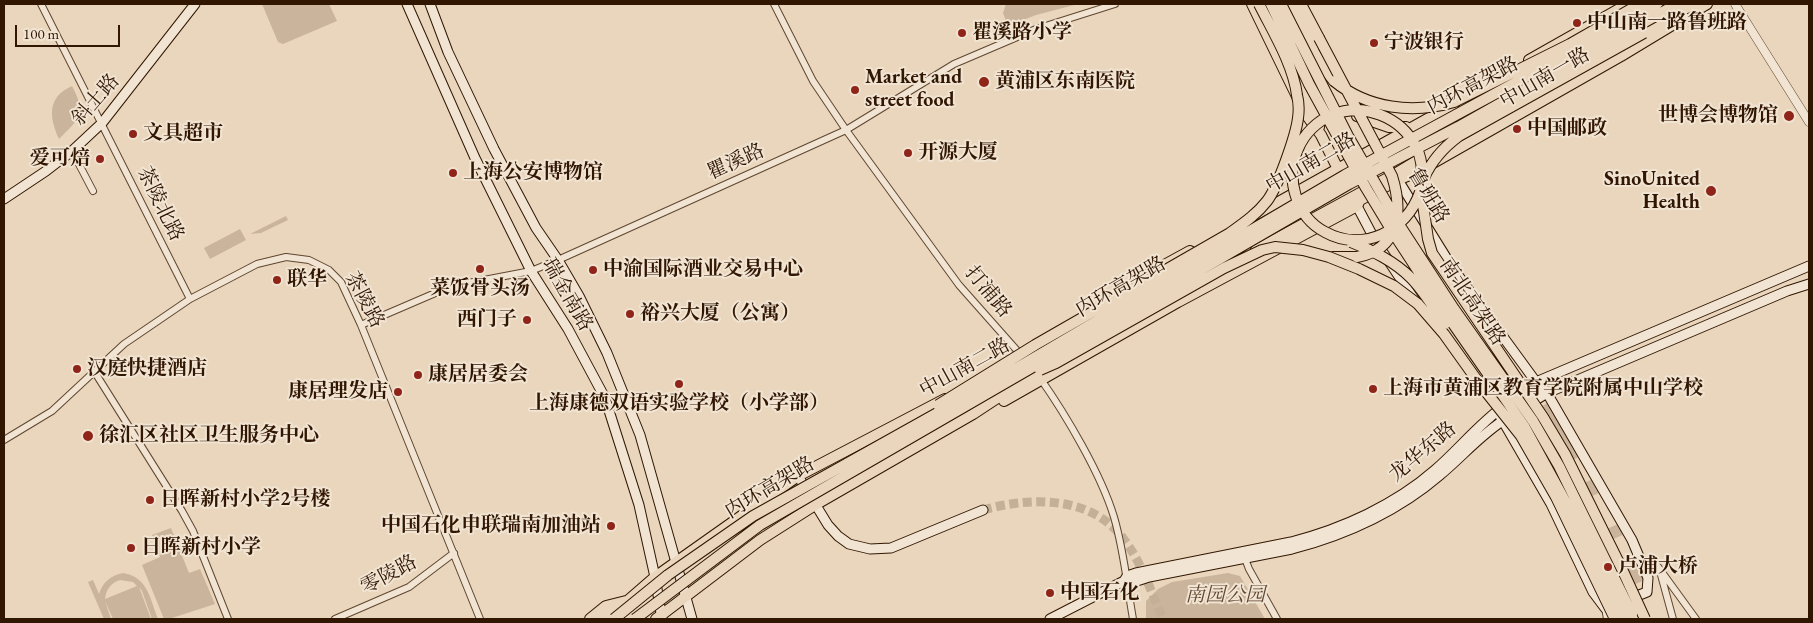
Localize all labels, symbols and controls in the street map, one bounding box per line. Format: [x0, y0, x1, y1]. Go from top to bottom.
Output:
place label: 中山南一路鲁班路 [1587, 11, 1747, 35]
scale bar [18, 15, 122, 47]
marker: 中山南一路鲁班路 [1571, 17, 1583, 29]
place label: 瞿溪路小学 [972, 21, 1072, 45]
text: 100 m [23, 24, 59, 43]
marker: 瞿溪路小学 [956, 27, 968, 39]
place label: 宁波银行 [1384, 31, 1464, 55]
marker: 宁波银行 [1368, 37, 1380, 49]
street label: 中山南一路 [1496, 43, 1594, 113]
street label: 内环高架路 [1423, 52, 1523, 120]
place label: Market and street food [865, 66, 962, 113]
street label: 斜土路 [67, 69, 125, 131]
place label: 黄浦区东南医院 [995, 70, 1135, 94]
marker: 黄浦区东南医院 [977, 75, 991, 89]
marker: Market and street food [849, 84, 861, 96]
place label: 世博会博物馆 [1658, 104, 1778, 128]
marker: 世博会博物馆 [1782, 109, 1796, 123]
place label: 中国邮政 [1527, 117, 1607, 141]
place label: 文具超市 [143, 122, 223, 146]
marker: 中国邮政 [1511, 123, 1523, 135]
marker: 文具超市 [127, 128, 139, 140]
street label: 中山南二路 [1262, 128, 1360, 198]
street label: 瞿溪路 [704, 139, 768, 185]
place label: 开源大厦 [918, 141, 998, 165]
place label: 爱可焙 [30, 147, 90, 171]
marker: 开源大厦 [902, 147, 914, 159]
marker: 爱可焙 [94, 153, 106, 165]
place label: 上海公安博物馆 [463, 161, 603, 185]
street label: 茶陵北路 [132, 163, 188, 245]
street label: 鲁班路 [1402, 164, 1454, 228]
marker: 上海公安博物馆 [447, 167, 459, 179]
place label: SinoUnited Health [1604, 168, 1700, 215]
marker: SinoUnited Health [1704, 184, 1718, 198]
street label: 内环高架路 [1072, 252, 1170, 322]
street label: 瑞金南路 [537, 254, 597, 336]
street label: 南北高架路 [1434, 254, 1510, 350]
place label: 中渝国际酒业交易中心 [603, 258, 803, 282]
street label: 打浦路 [960, 261, 1016, 323]
marker: 菜饭骨头汤 [474, 263, 486, 275]
marker: 中渝国际酒业交易中心 [587, 264, 599, 276]
place label: 联华 [287, 268, 327, 292]
street label: 茶陵路 [339, 268, 389, 332]
marker: 联华 [271, 274, 283, 286]
place label: 菜饭骨头汤 [430, 277, 530, 301]
place label: 裕兴大厦（公寓） [640, 302, 800, 326]
place label: 西门子 [457, 308, 517, 332]
marker: 裕兴大厦（公寓） [624, 308, 636, 320]
marker: 西门子 [521, 314, 533, 326]
street label: 中山南二路 [915, 333, 1015, 403]
place label: 汉庭快捷酒店 [87, 357, 207, 381]
marker: 汉庭快捷酒店 [71, 363, 83, 375]
place label: 康居居委会 [428, 363, 528, 387]
marker: 康居居委会 [412, 369, 424, 381]
place label: 上海市黄浦区教育学院附属中山学校 [1383, 377, 1703, 401]
marker: 上海康德双语实验学校（小学部） [673, 378, 685, 390]
place label: 康居理发店 [288, 380, 388, 404]
marker: 上海市黄浦区教育学院附属中山学校 [1367, 383, 1379, 395]
marker: 康居理发店 [392, 386, 404, 398]
place label: 上海康德双语实验学校（小学部） [529, 392, 829, 416]
street label: 龙华东路 [1385, 417, 1461, 487]
place label: 徐汇区社区卫生服务中心 [99, 424, 319, 448]
marker: 徐汇区社区卫生服务中心 [81, 429, 95, 443]
street label: 内环高架路 [721, 452, 819, 524]
place label: 日晖新村小学2号楼 [160, 488, 331, 512]
marker: 日晖新村小学2号楼 [144, 494, 156, 506]
place label: 中国石化申联瑞南加油站 [381, 514, 601, 538]
marker: 中国石化申联瑞南加油站 [605, 520, 617, 532]
place label: 日晖新村小学 [141, 536, 261, 560]
marker: 日晖新村小学 [125, 542, 137, 554]
street label: 零陵路 [357, 550, 421, 600]
place label: 卢浦大桥 [1618, 555, 1698, 579]
marker: 卢浦大桥 [1602, 561, 1614, 573]
place label: 中国石化 [1060, 581, 1140, 605]
park label: 南园公园 [1185, 584, 1265, 608]
marker: 中国石化 [1044, 587, 1056, 599]

